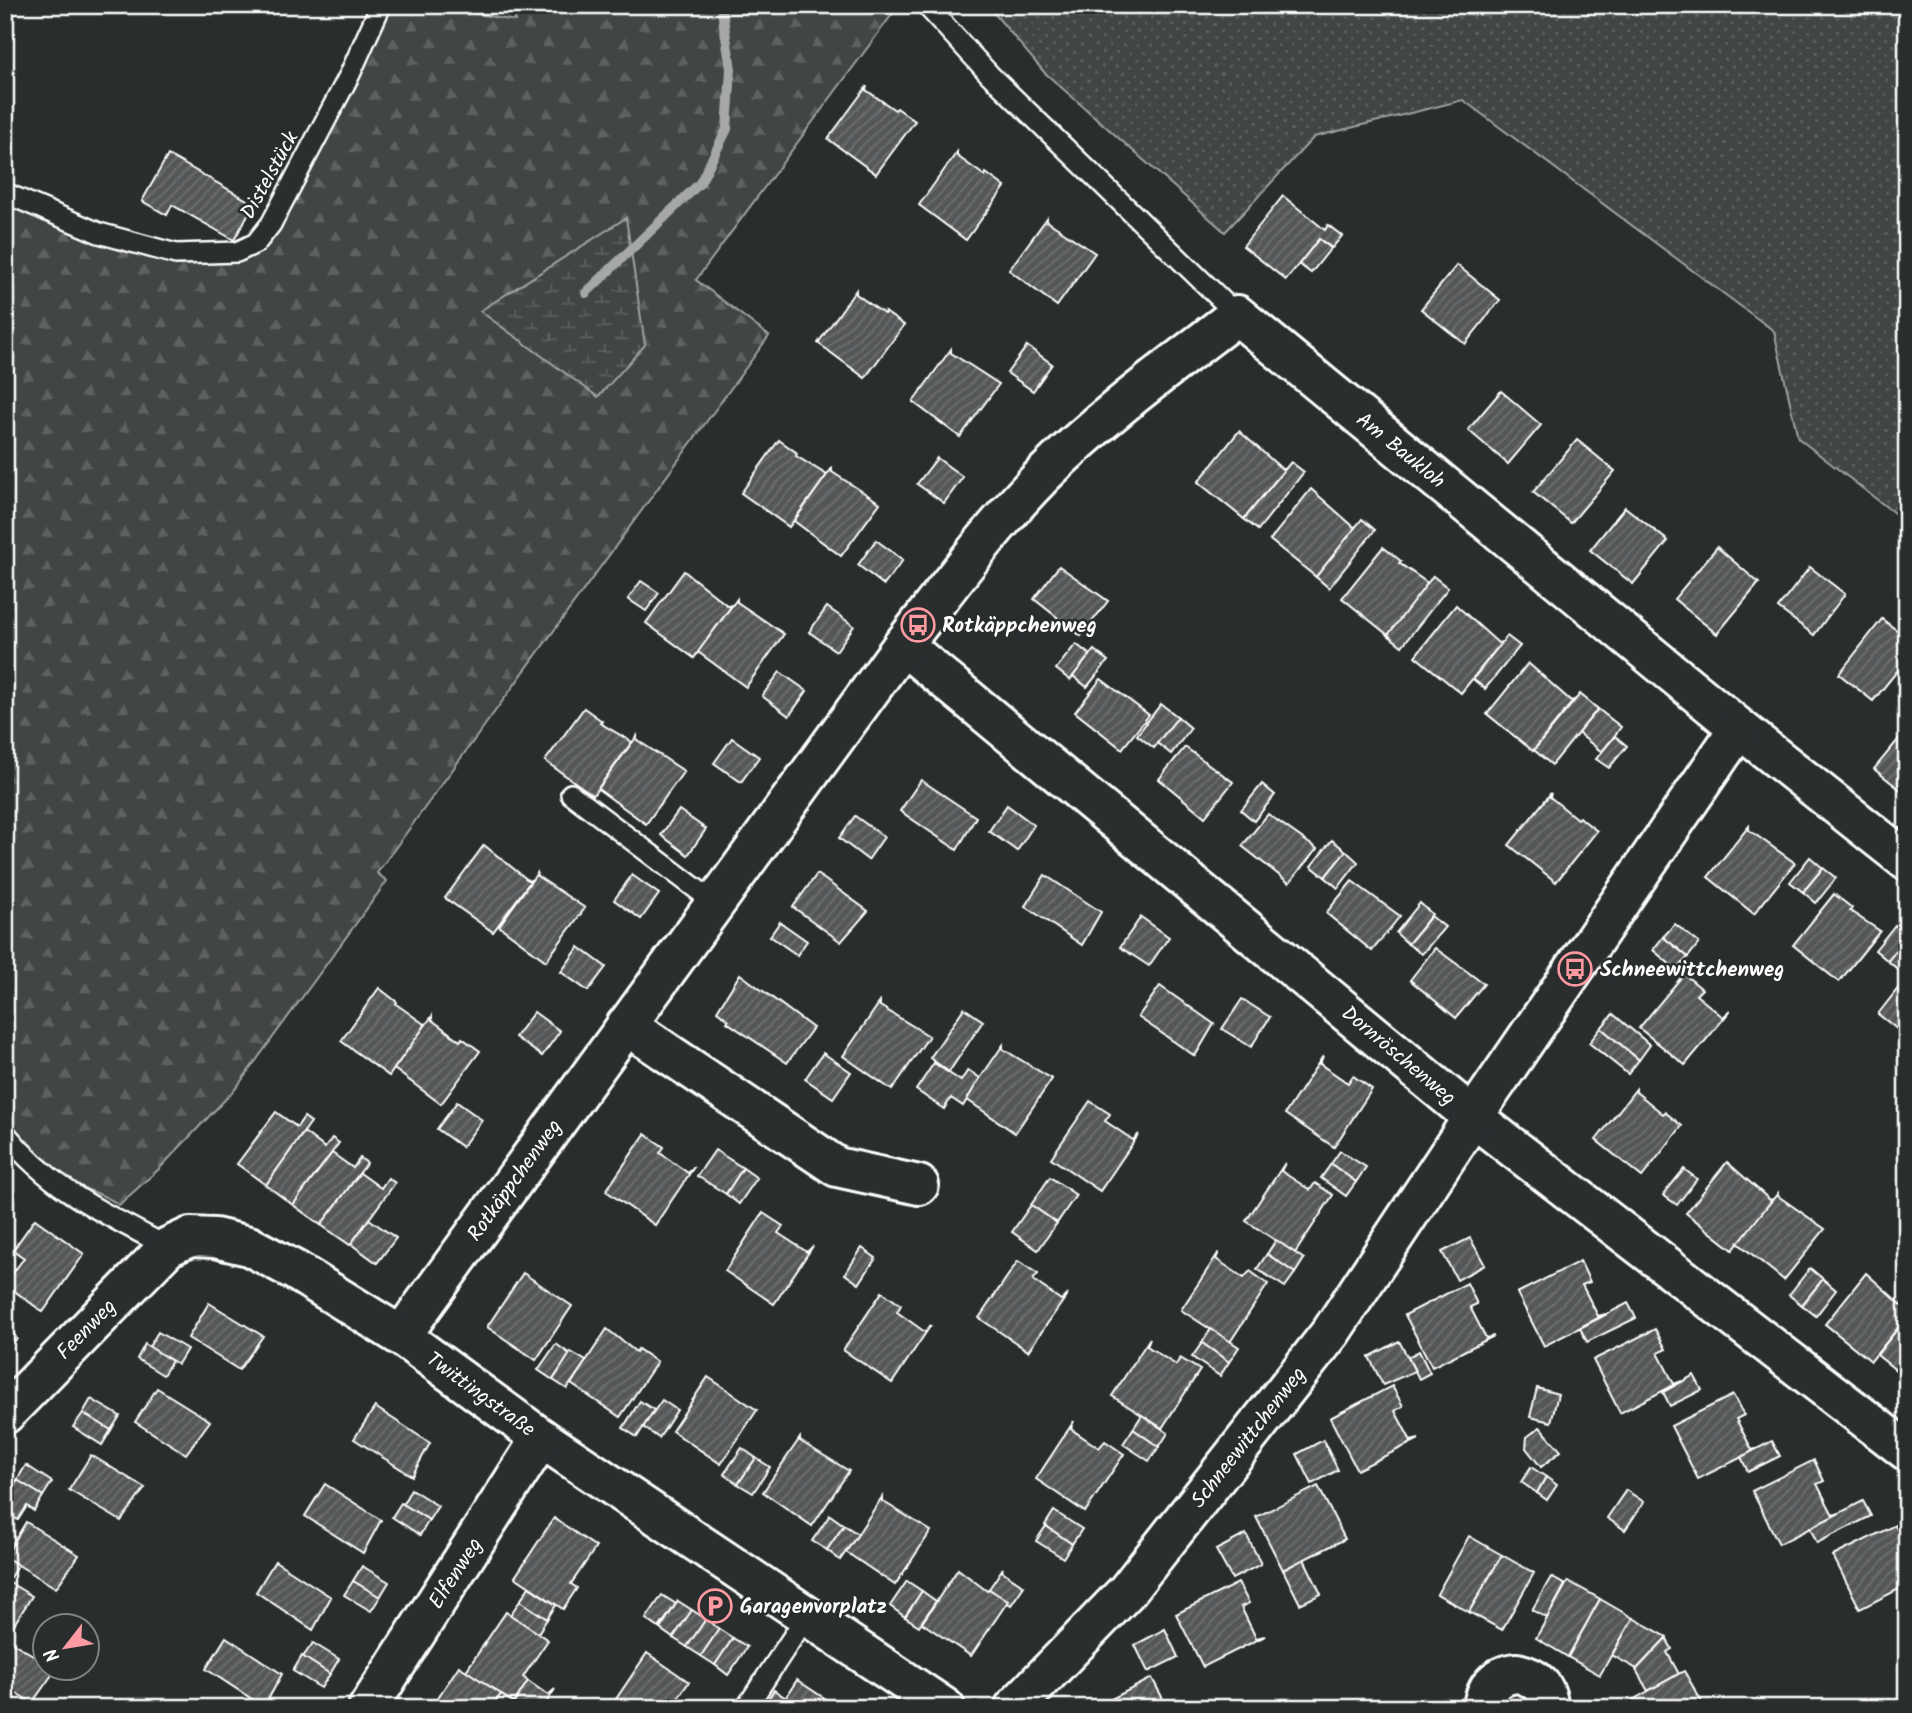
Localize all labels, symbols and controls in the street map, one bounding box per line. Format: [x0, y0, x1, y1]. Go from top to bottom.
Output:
street label: Distelstück [232, 125, 308, 226]
street label: Am Baukloh [1348, 405, 1452, 498]
bus stop icon: Rotkäppchenweg [899, 606, 937, 644]
place label: Rotkäppchenweg [942, 610, 1097, 643]
bus stop icon: Schneewittchenweg [1556, 950, 1594, 988]
place label: Schneewittchenweg [1600, 954, 1784, 987]
street label: Dornröschenweg [1333, 998, 1463, 1114]
street label: Rotkäppchenweg [459, 1113, 571, 1249]
street label: Feenweg [49, 1292, 125, 1368]
street label: Twittingstraße [418, 1344, 542, 1447]
street label: Schneewittchenweg [1183, 1360, 1315, 1516]
street label: Elfenweg [421, 1531, 492, 1616]
parking icon: Garagenvorplatz [696, 1587, 734, 1625]
place label: Garagenvorplatz [740, 1591, 887, 1624]
north arrow [32, 1612, 102, 1682]
text: N [37, 1642, 69, 1668]

